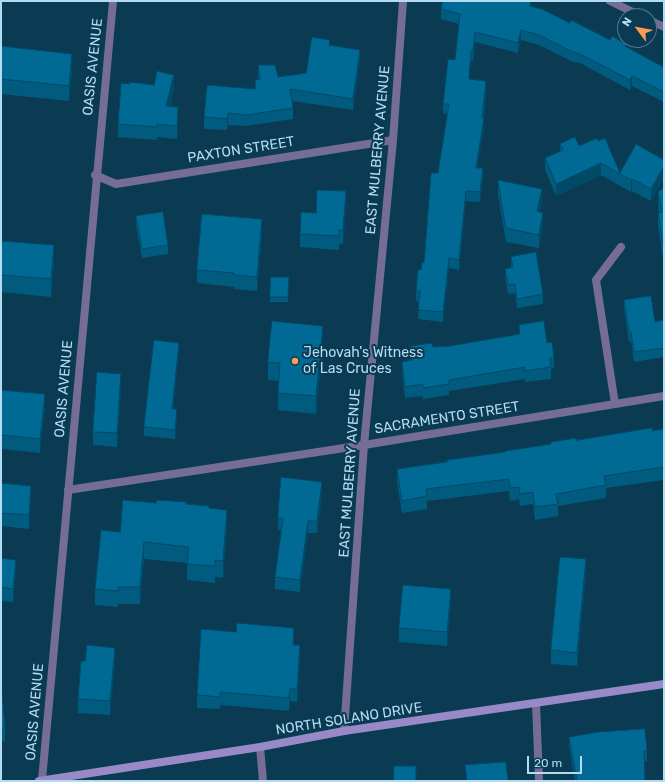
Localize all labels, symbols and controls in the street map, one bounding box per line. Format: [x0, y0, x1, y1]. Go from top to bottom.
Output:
north arrow [617, 8, 657, 48]
text: N [620, 15, 635, 29]
street label: OASIS AVENUE [80, 18, 106, 116]
street label: EAST MULBERRY AVENUE [362, 65, 394, 235]
street label: PAXTON STREET [186, 133, 296, 167]
street label: OASIS AVENUE [51, 340, 77, 438]
place label: Jehovah's Witness of Las Cruces [303, 345, 423, 378]
marker: Jehovah's Witness of Las Cruces [290, 356, 300, 366]
street label: EAST MULBERRY AVENUE [336, 388, 364, 558]
street label: SACRAMENTO STREET [373, 398, 521, 438]
street label: OASIS AVENUE [22, 663, 48, 761]
street label: NORTH SOLANO DRIVE [275, 699, 423, 739]
scale bar [529, 748, 584, 774]
text: 20 m [534, 756, 562, 770]

